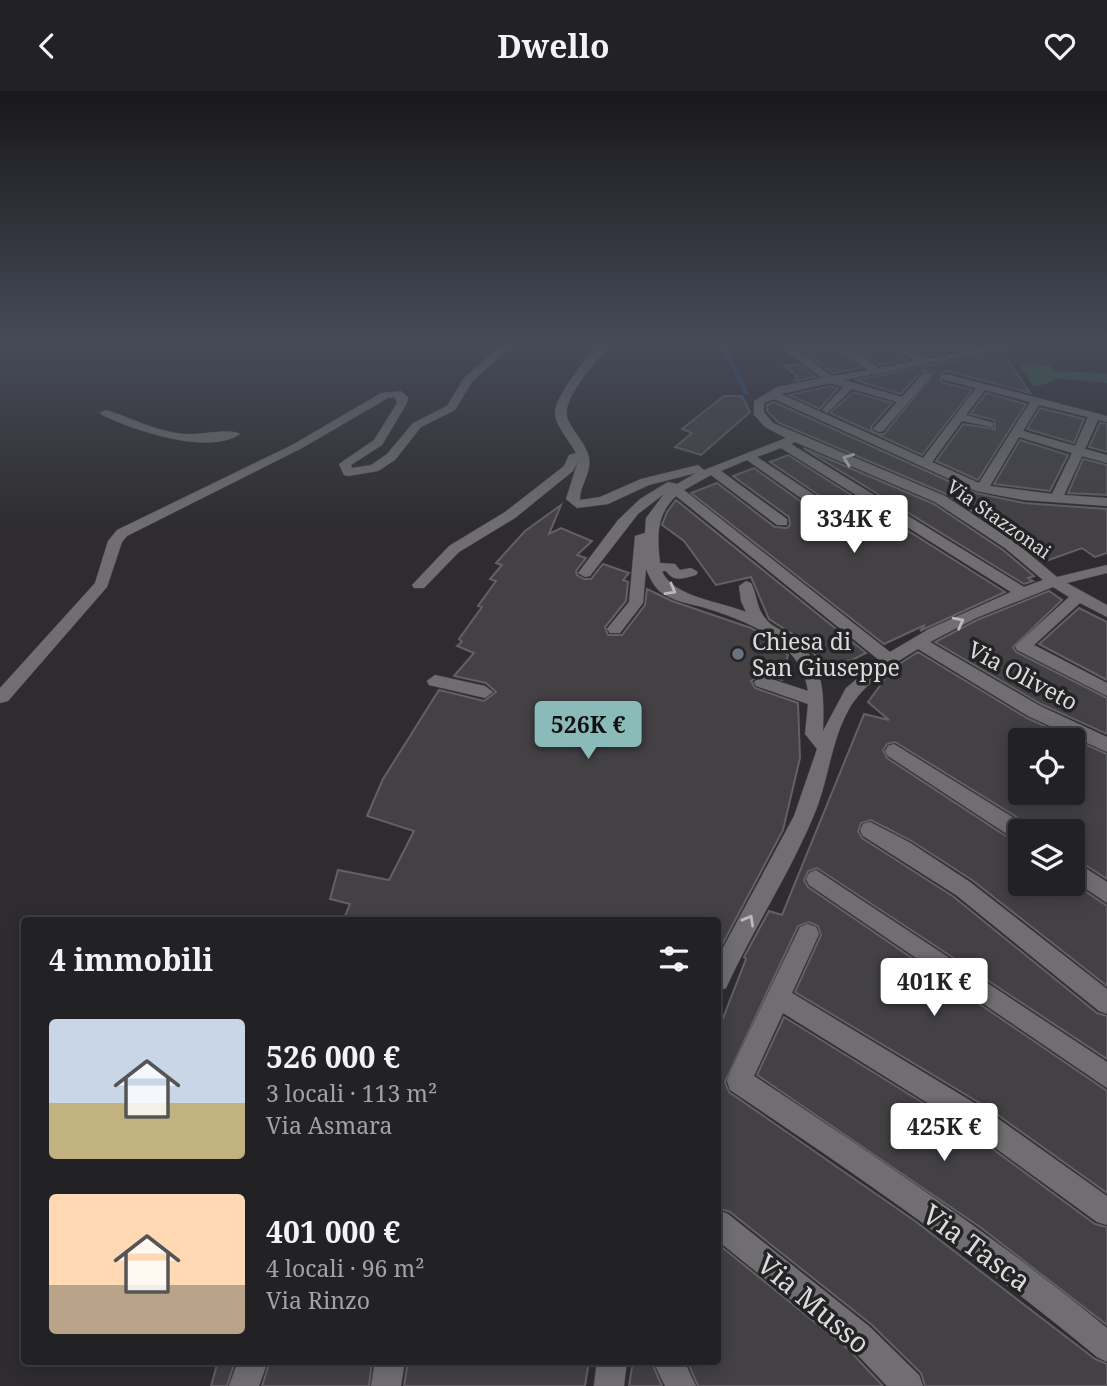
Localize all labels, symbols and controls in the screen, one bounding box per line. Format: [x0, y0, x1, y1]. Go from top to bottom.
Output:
text: Dwello [497, 24, 610, 67]
icon: back [28, 27, 66, 65]
icon: heart [1041, 27, 1079, 65]
one-way arrow [843, 454, 855, 468]
street label: Via Stazzonai [942, 473, 1056, 565]
pin: 334K € [797, 496, 911, 555]
text: 334K € [817, 502, 891, 534]
one-way arrow [663, 582, 676, 596]
one-way arrow [952, 616, 964, 630]
place label: Chiesa di San Giuseppe [752, 625, 900, 683]
street label: Via Oliveto [962, 633, 1084, 717]
marker: Chiesa di San Giuseppe [730, 646, 746, 662]
pin: 526K € [531, 701, 645, 761]
text: 526K € [551, 708, 625, 740]
map controls [1008, 728, 1085, 896]
button: locate [1008, 728, 1085, 805]
button: layers [1008, 819, 1085, 896]
one-way arrow [741, 914, 754, 927]
text: 4 immobili [49, 939, 213, 980]
icon: filters [655, 940, 693, 978]
pin: 401K € [877, 958, 991, 1018]
text: 401K € [897, 965, 971, 997]
text: 526 000 € [266, 1036, 400, 1077]
icon: home [105, 1047, 189, 1131]
text: 3 locali · 113 m² [266, 1077, 437, 1109]
pin: 425K € [887, 1103, 1001, 1163]
text: Via Asmara [266, 1109, 392, 1141]
text: 425K € [907, 1110, 981, 1142]
street label: Via Tasca [915, 1195, 1039, 1299]
text: 401 000 € [266, 1211, 400, 1252]
icon: home [105, 1222, 189, 1306]
street label: Via Musso [750, 1245, 878, 1361]
text: 4 locali · 96 m² [266, 1252, 424, 1284]
text: Via Rinzo [266, 1284, 370, 1316]

